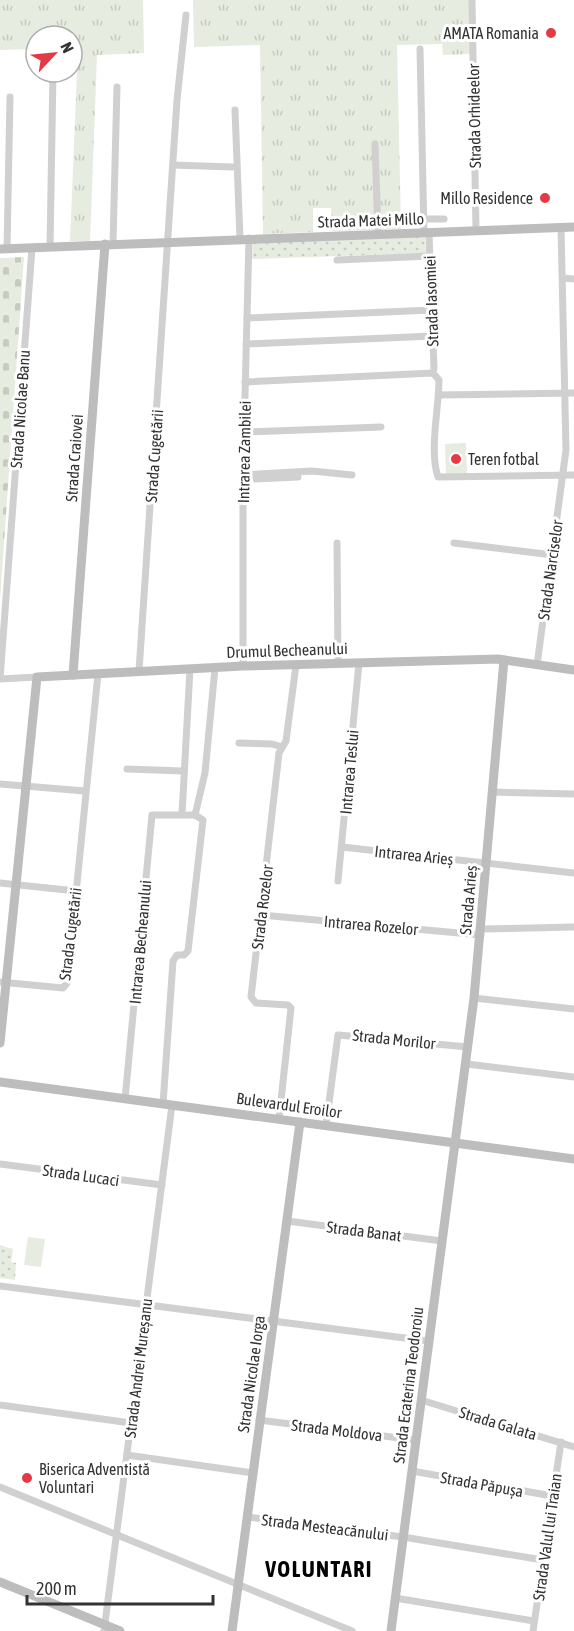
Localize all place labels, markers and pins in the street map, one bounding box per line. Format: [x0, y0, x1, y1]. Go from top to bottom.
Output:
place label: AMATA Romania [443, 24, 539, 42]
marker: AMATA Romania [544, 26, 558, 40]
place label: Millo Residence [440, 189, 533, 207]
marker: Millo Residence [538, 191, 552, 205]
place label: Teren fotbal [468, 450, 540, 468]
marker: Teren fotbal [449, 452, 463, 466]
place label: Biserica Adventistă Voluntari [39, 1460, 150, 1496]
marker: Biserica Adventistă Voluntari [20, 1471, 34, 1485]

